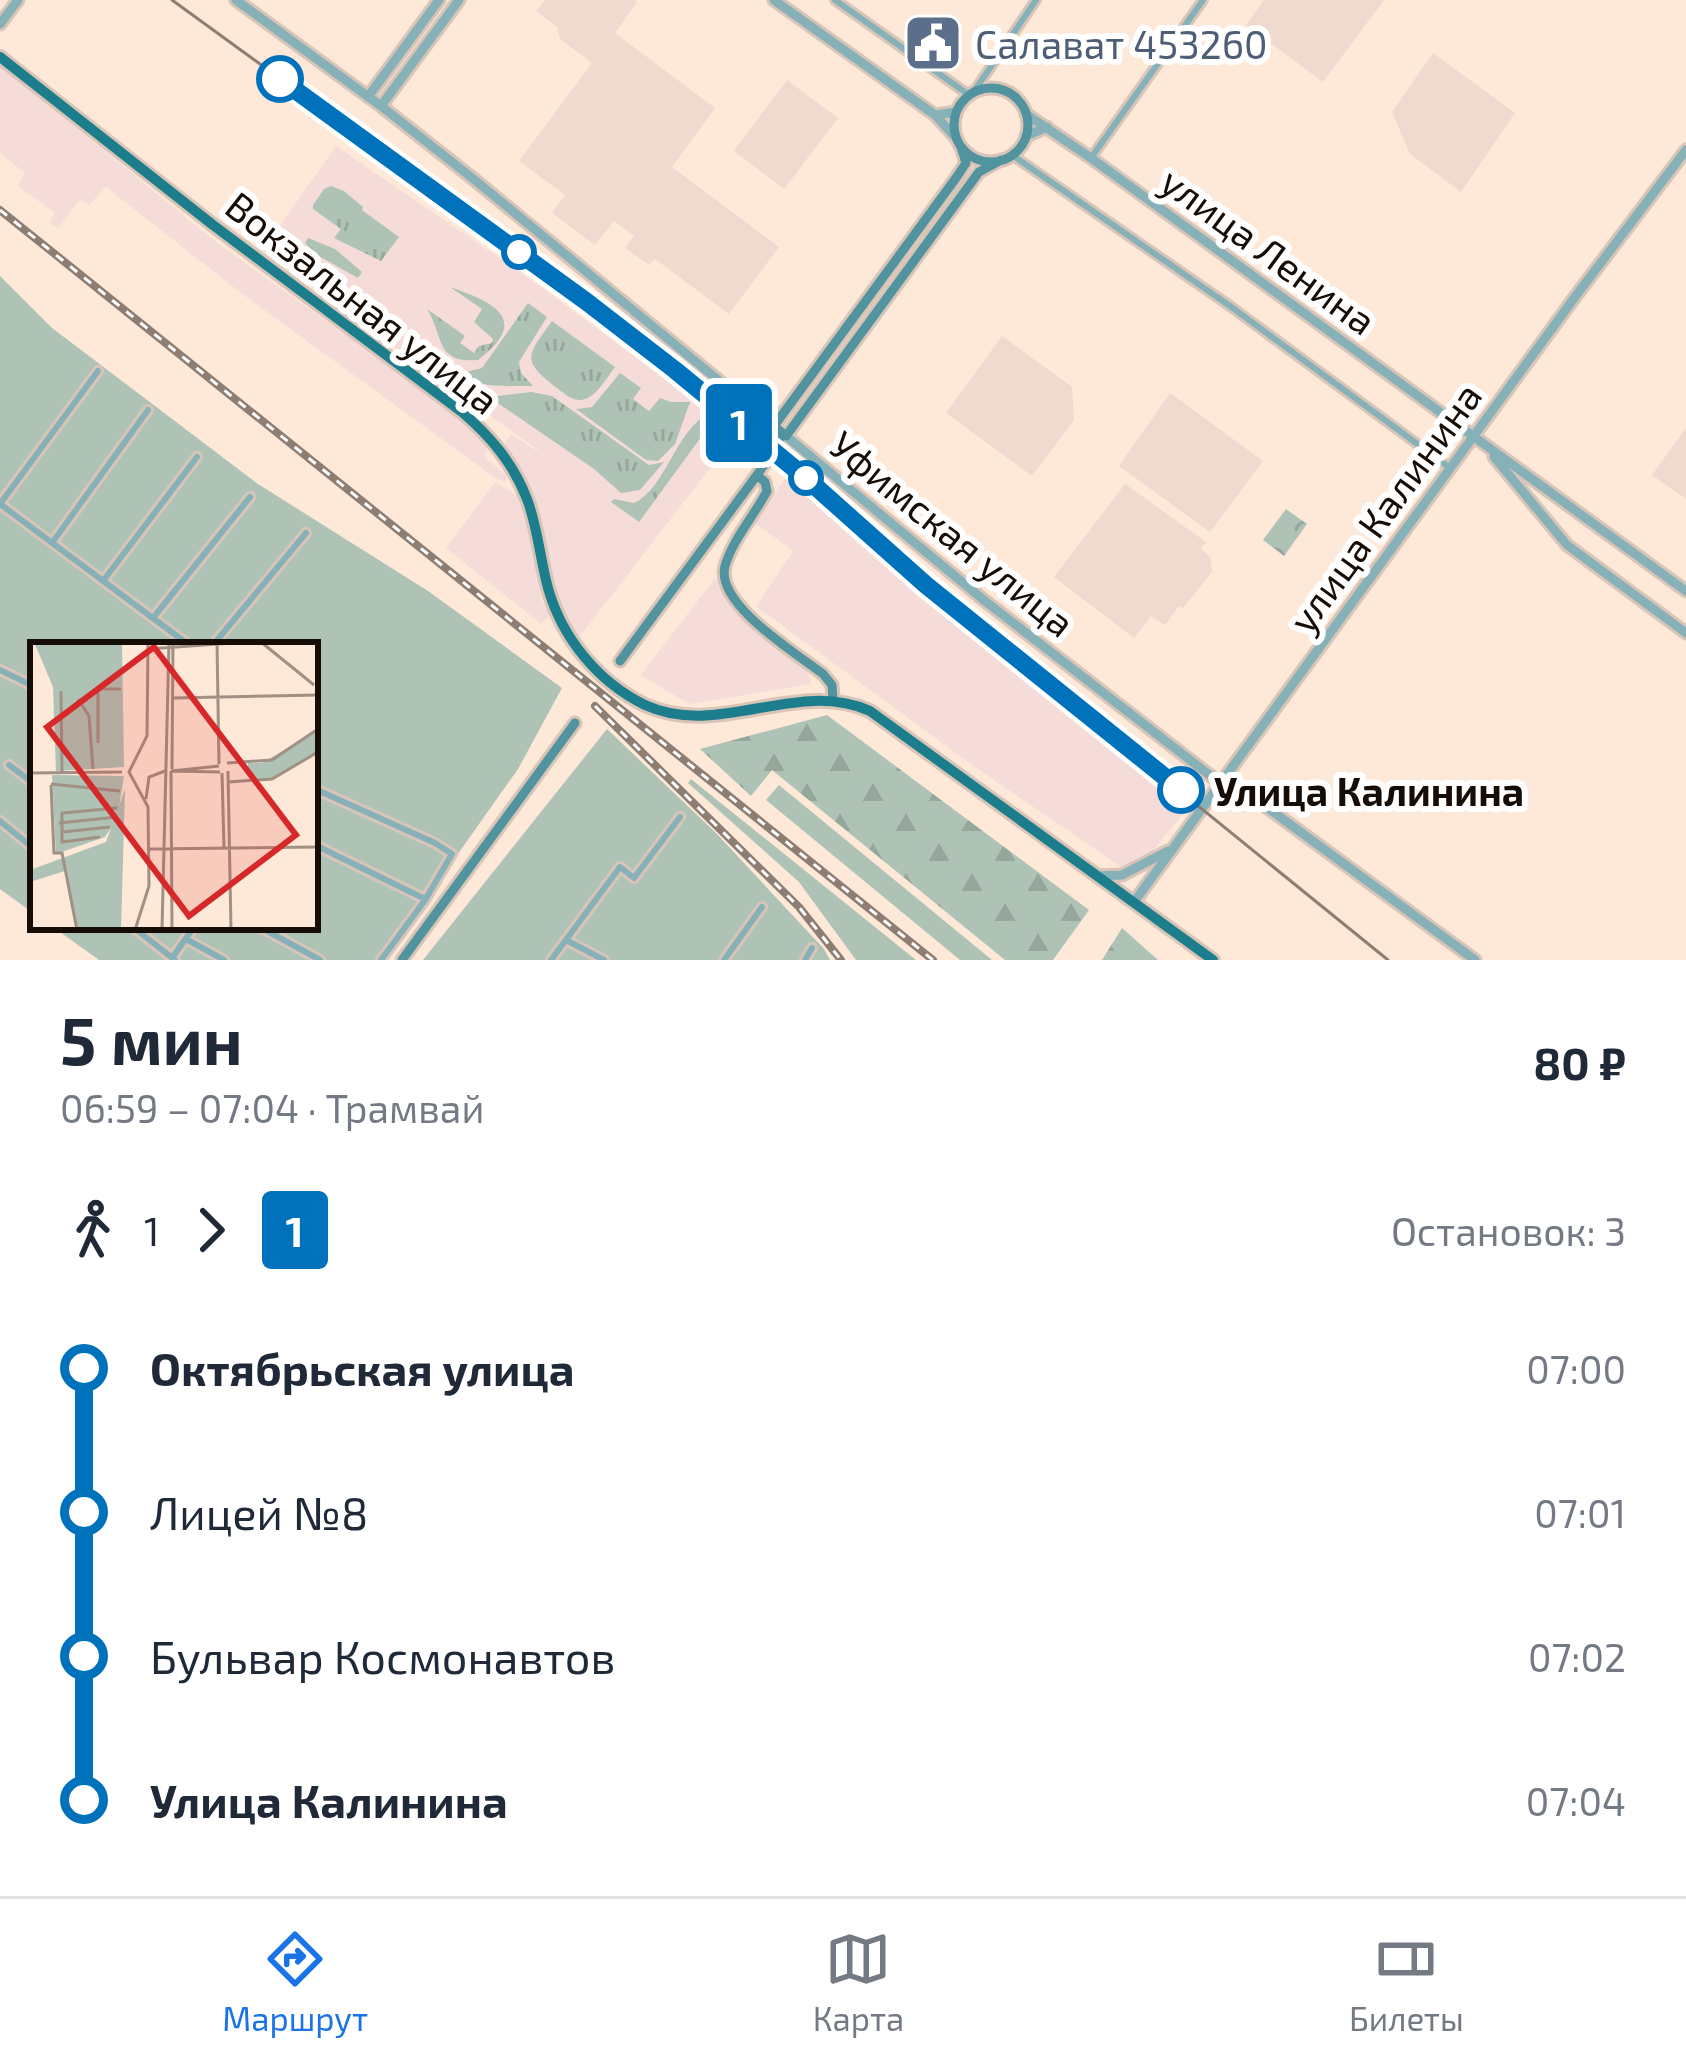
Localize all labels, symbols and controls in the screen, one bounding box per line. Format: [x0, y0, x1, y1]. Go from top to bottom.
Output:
public building icon: Салават 453260 [902, 12, 964, 74]
place label: Салават 453260 [975, 20, 1267, 67]
unlabelled marker [258, 57, 302, 101]
street label: улица Ленина [1152, 156, 1386, 344]
street label: Вокзальная улица [217, 181, 509, 424]
unlabelled marker [503, 236, 535, 268]
street label: улица Калинина [1278, 373, 1491, 642]
line badge: 1 [700, 384, 778, 462]
text: 1 [730, 398, 748, 448]
street label: Уфимская улица [821, 420, 1085, 647]
unlabelled marker [790, 462, 822, 494]
inset map [30, 642, 318, 930]
place label: Улица Калинина [1214, 767, 1524, 814]
marker: Улица Калинина [1159, 768, 1203, 812]
text: 5 мин [60, 999, 243, 1078]
text: 80 ₽ [1533, 1035, 1626, 1089]
text: 06:59 – 07:04 · Трамвай [60, 1084, 484, 1131]
icon: walk [60, 1197, 126, 1263]
icon: forward [178, 1197, 244, 1263]
text: 1 [286, 1205, 304, 1255]
text: 1 [144, 1207, 160, 1254]
text: Остановок: 3 [1391, 1207, 1626, 1254]
text: Октябрьская улица [150, 1341, 575, 1395]
text: 07:00 [1526, 1345, 1626, 1392]
text: Лицей №8 [150, 1485, 368, 1539]
text: 07:01 [1534, 1489, 1626, 1536]
text: Бульвар Космонавтов [150, 1629, 615, 1683]
text: 07:02 [1528, 1633, 1626, 1680]
text: Улица Калинина [150, 1773, 508, 1827]
text: 07:04 [1526, 1777, 1626, 1824]
tab: Маршрут [222, 1926, 368, 2038]
tab: Карта [813, 1926, 904, 2038]
tab: Билеты [1349, 1926, 1464, 2038]

